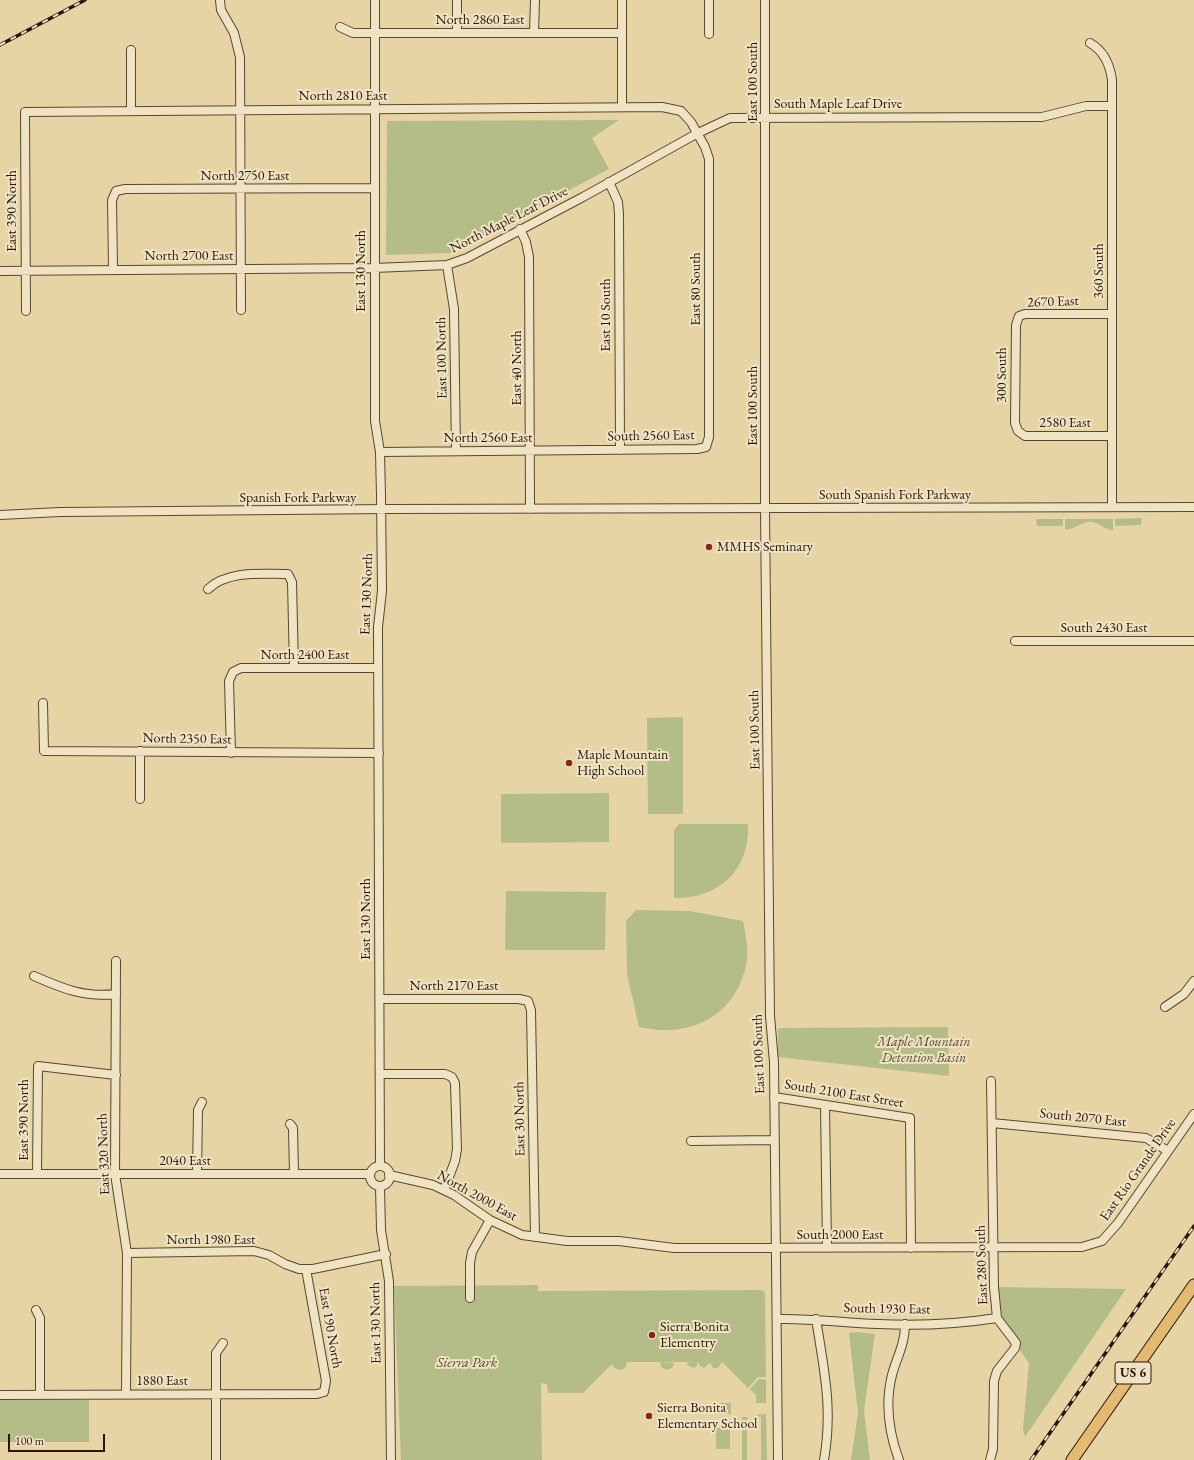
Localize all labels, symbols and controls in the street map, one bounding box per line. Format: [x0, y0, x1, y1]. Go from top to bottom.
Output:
street label: North 2860 East [436, 12, 524, 28]
street label: East 100 South [745, 42, 761, 122]
street label: North 2810 East [299, 88, 387, 104]
street label: South Maple Leaf Drive [774, 96, 902, 112]
street label: North 2750 East [201, 168, 289, 184]
street label: East 390 North [4, 170, 20, 252]
street label: North Maple Leaf Drive [447, 183, 571, 257]
street label: East 130 North [353, 230, 369, 312]
street label: 360 South [1091, 243, 1107, 299]
street label: North 2700 East [145, 248, 233, 264]
street label: East 80 South [688, 252, 704, 326]
street label: East 10 South [598, 278, 614, 352]
street label: 2670 East [1027, 293, 1079, 311]
street label: East 100 North [433, 317, 451, 399]
street label: East 40 North [509, 330, 525, 406]
street label: 300 South [994, 347, 1010, 403]
street label: East 100 South [745, 366, 761, 446]
street label: 2580 East [1039, 415, 1091, 431]
street label: South 2560 East [607, 427, 695, 445]
street label: North 2560 East [444, 430, 532, 446]
street label: South Spanish Fork Parkway [819, 487, 971, 503]
street label: Spanish Fork Parkway [240, 490, 356, 506]
place label: MMHS Seminary [717, 539, 813, 555]
marker: MMHS Seminary [704, 542, 714, 552]
street label: East 130 North [357, 553, 377, 635]
street label: South 2430 East [1061, 620, 1147, 636]
street label: North 2400 East [261, 647, 349, 663]
street label: East 100 South [746, 690, 764, 770]
street label: North 2350 East [142, 730, 232, 748]
place label: Maple Mountain High School [577, 747, 668, 780]
marker: Maple Mountain High School [564, 758, 574, 768]
street label: East 130 North [358, 878, 374, 960]
street label: North 2170 East [410, 978, 498, 994]
street label: East 100 South [749, 1014, 769, 1094]
park label: Maple Mountain Detention Basin [877, 1034, 971, 1066]
street label: South 2100 East Street [783, 1076, 905, 1112]
street label: East 390 North [16, 1079, 32, 1161]
street label: East 30 North [511, 1081, 529, 1157]
street label: South 2070 East [1039, 1105, 1127, 1131]
street label: East 320 North [94, 1113, 114, 1195]
street label: East Rio Grande Drive [1096, 1116, 1180, 1224]
street label: 2040 East [159, 1153, 211, 1169]
street label: North 2000 East [434, 1167, 520, 1225]
street label: East 280 South [972, 1225, 992, 1305]
street label: South 2000 East [797, 1227, 883, 1243]
street label: North 1980 East [167, 1232, 255, 1248]
street label: East 130 North [367, 1282, 385, 1364]
street label: East 190 North [315, 1286, 345, 1370]
street label: South 1930 East [843, 1300, 931, 1318]
place label: Sierra Bonita Elementry [660, 1319, 729, 1352]
marker: Sierra Bonita Elementry [647, 1330, 657, 1340]
park label: Sierra Park [437, 1355, 497, 1371]
road number: US 6 [1115, 1362, 1151, 1384]
street label: 1880 East [136, 1373, 188, 1389]
place label: Sierra Bonita Elementary School [657, 1400, 757, 1432]
marker: Sierra Bonita Elementary School [644, 1411, 654, 1421]
scale bar [10, 1426, 107, 1452]
text: 100 m [15, 1433, 44, 1449]

